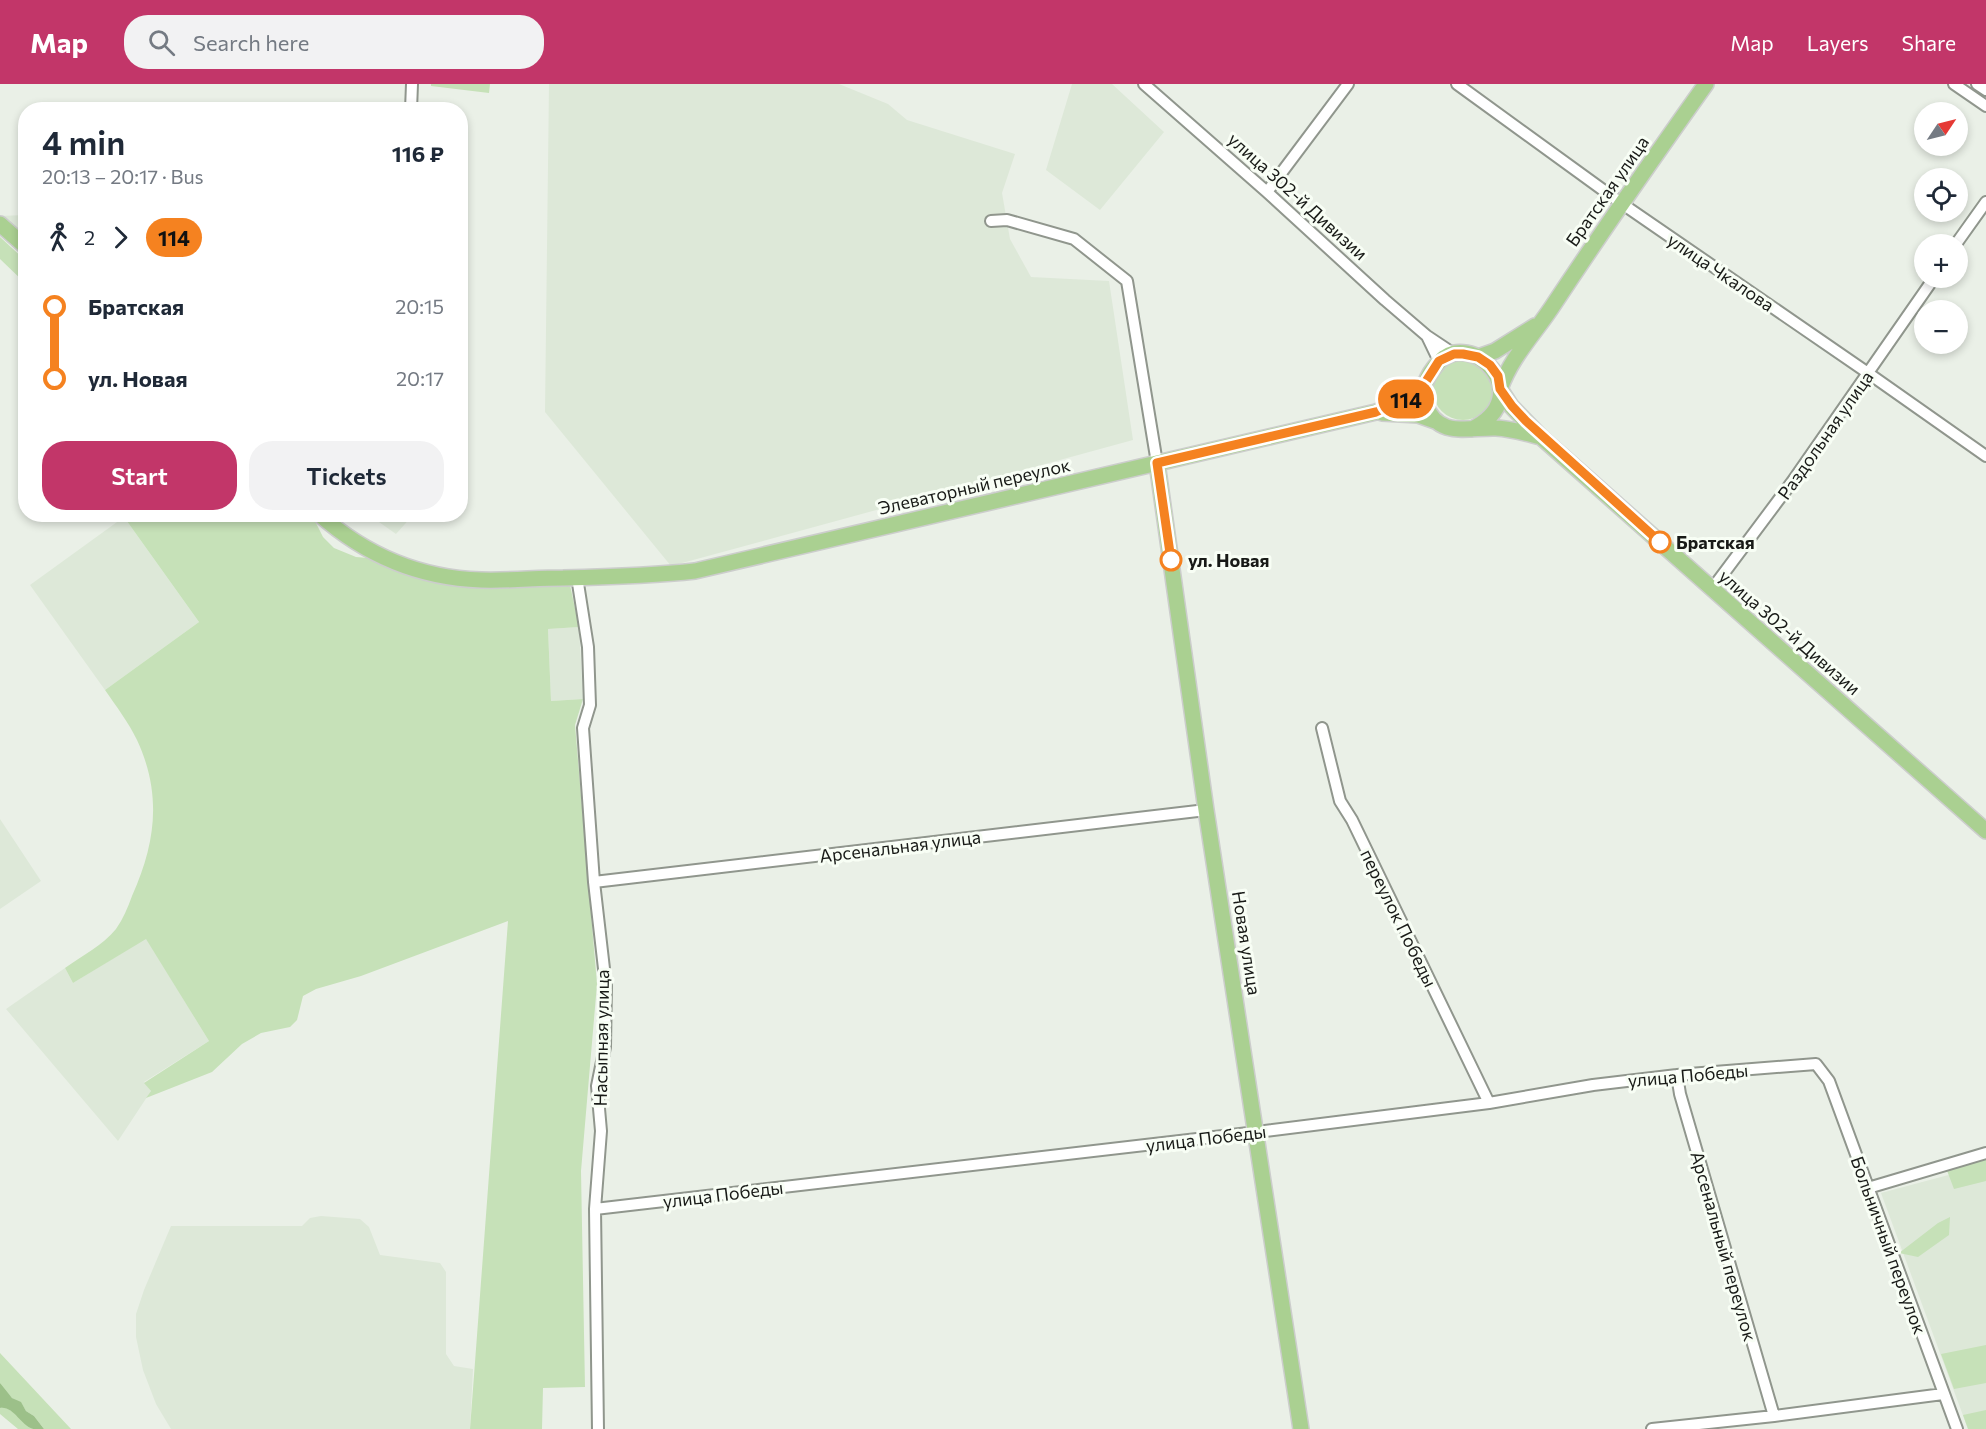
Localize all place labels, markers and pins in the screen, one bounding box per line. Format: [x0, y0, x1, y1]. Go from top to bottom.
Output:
marker: Братская [1649, 531, 1671, 553]
place label: Братская [1676, 531, 1755, 553]
marker: ул. Новая [1160, 549, 1182, 571]
place label: ул. Новая [1188, 549, 1269, 571]

